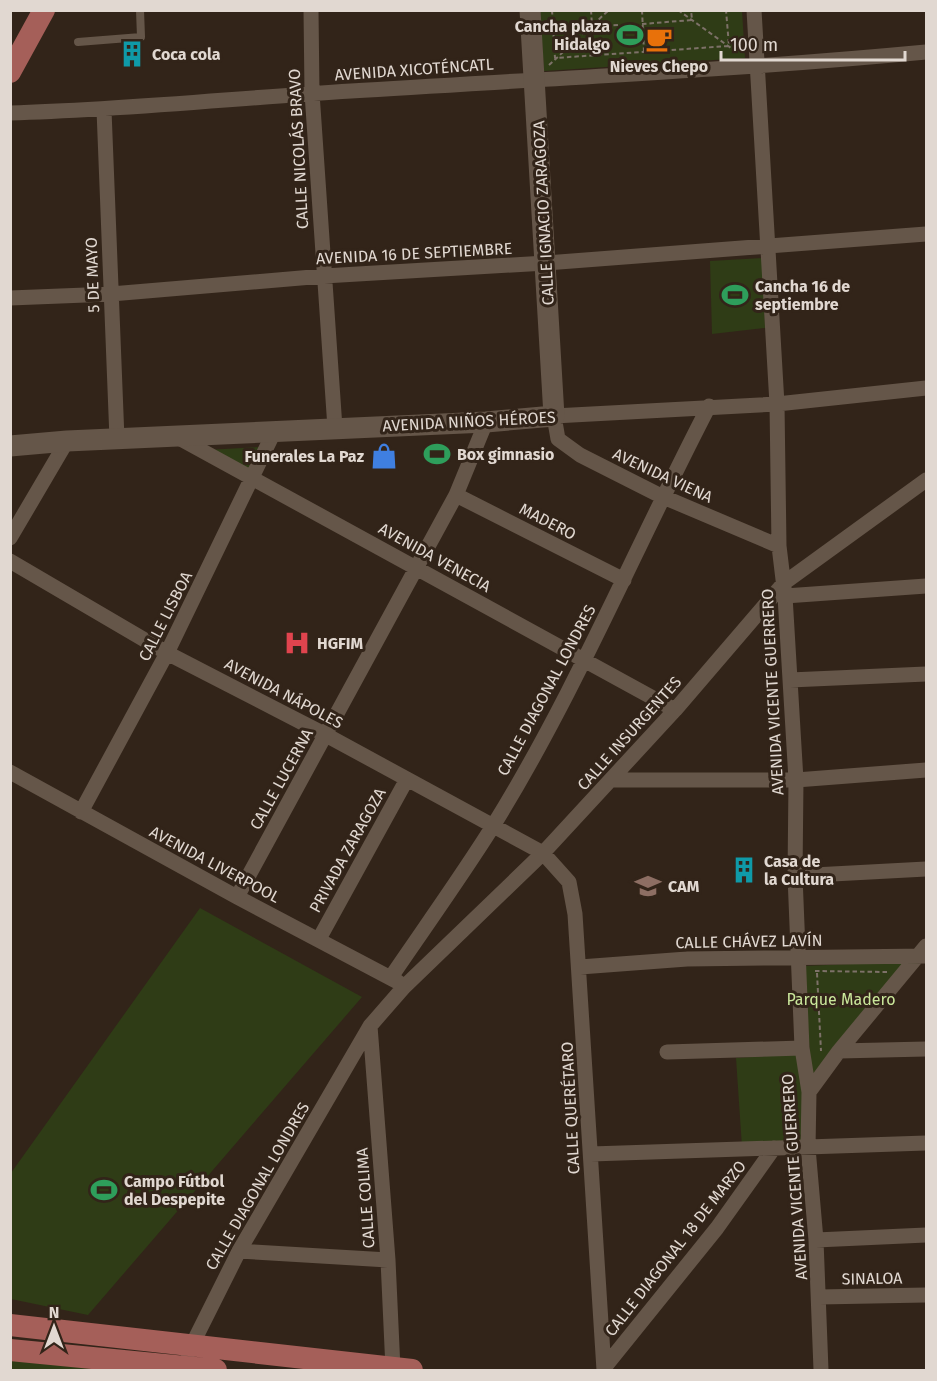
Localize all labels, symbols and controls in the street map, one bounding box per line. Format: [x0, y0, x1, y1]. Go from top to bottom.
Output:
place label: Cancha plaza Hidalgo [515, 17, 610, 54]
sports icon: Cancha plaza Hidalgo [615, 20, 645, 50]
cafe icon: Nieves Chepo [644, 24, 674, 54]
scale bar [721, 24, 906, 62]
text: 100 m [730, 34, 778, 56]
building icon: Coca cola [117, 39, 147, 69]
place label: Coca cola [152, 45, 221, 64]
street label: AVENIDA XICOTÉNCATL [334, 53, 494, 85]
place label: Nieves Chepo [610, 57, 708, 76]
street label: CALLE NICOLÁS BRAVO [284, 68, 312, 230]
street label: CALLE IGNACIO ZARAGOZA [529, 119, 558, 306]
street label: 5 DE MAYO [82, 237, 103, 313]
street label: AVENIDA 16 DE SEPTIEMBRE [315, 239, 513, 268]
place label: Cancha 16 de septiembre [755, 277, 850, 314]
sports icon: Cancha 16 de septiembre [720, 280, 750, 310]
street label: AVENIDA NIÑOS HÉROES [382, 406, 556, 436]
sports icon: Box gimnasio [422, 439, 452, 469]
shop icon: Funerales La Paz [369, 441, 399, 471]
street label: AVENIDA VIENA [610, 444, 716, 507]
place label: Box gimnasio [457, 445, 554, 464]
place label: Funerales La Paz [245, 447, 365, 466]
street label: MADERO [516, 499, 579, 544]
street label: AVENIDA VENECIA [375, 519, 495, 596]
street label: CALLE LISBOA [135, 567, 197, 664]
street label: AVENIDA VICENTE GUERRERO [758, 588, 787, 796]
street label: CALLE DIAGONAL LONDRES [493, 601, 600, 779]
hospital icon: HGFIM [282, 628, 312, 658]
place label: HGFIM [317, 634, 363, 653]
street label: AVENIDA NÁPOLES [221, 653, 347, 733]
street label: CALLE INSURGENTES [573, 672, 686, 794]
street label: CALLE LUCERNA [246, 725, 317, 833]
street label: PRIVADA ZARAGOZA [305, 784, 390, 916]
street label: AVENIDA LIVERPOOL [146, 822, 283, 907]
place label: Casa de la Cultura [764, 852, 834, 889]
building icon: Casa de la Cultura [729, 855, 759, 885]
school or university icon: CAM [633, 871, 663, 901]
place label: CAM [668, 877, 700, 896]
street label: CALLE CHÁVEZ LAVÍN [675, 930, 823, 952]
park label: Parque Madero [786, 990, 896, 1009]
street label: CALLE QUERÉTARO [557, 1041, 583, 1175]
street label: AVENIDA VICENTE GUERRERO [778, 1073, 811, 1281]
street label: CALLE DIAGONAL LONDRES [202, 1099, 313, 1274]
street label: CALLE COLIMA [352, 1146, 378, 1249]
street label: CALLE DIAGONAL 18 DE MARZO [601, 1157, 750, 1340]
place label: Campo Fútbol del Despepite [124, 1172, 225, 1209]
sports icon: Campo Fútbol del Despepite [89, 1175, 119, 1205]
street label: SINALOA [841, 1268, 903, 1289]
north arrow [24, 1297, 84, 1357]
text: N [49, 1303, 59, 1322]

